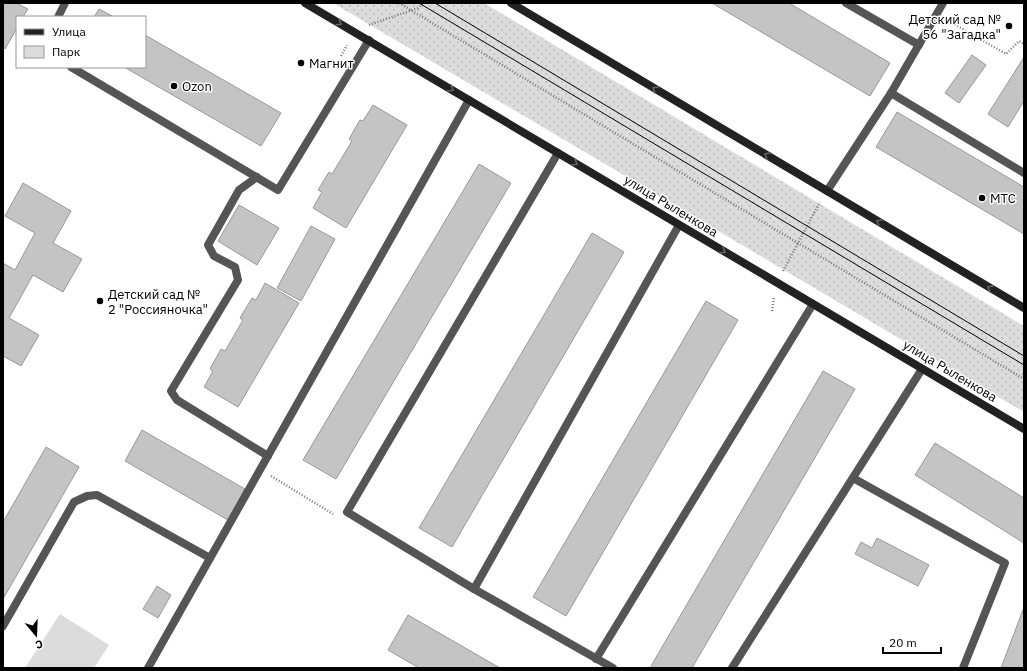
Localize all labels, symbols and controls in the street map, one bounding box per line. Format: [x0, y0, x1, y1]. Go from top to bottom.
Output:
place label: Детский сад № 56 "Загадка" [909, 11, 1001, 43]
legend [16, 16, 146, 68]
one-way arrow [335, 18, 342, 25]
marker: Детский сад № 56 "Загадка" [1004, 21, 1014, 31]
text: Улица [52, 24, 86, 39]
text: Парк [52, 44, 81, 59]
place label: Магнит [309, 55, 354, 72]
marker: Магнит [296, 58, 306, 68]
place label: Ozon [182, 78, 212, 95]
marker: Ozon [169, 81, 179, 91]
one-way arrow [447, 85, 454, 92]
one-way arrow [652, 86, 659, 93]
one-way arrow [764, 153, 771, 160]
one-way arrow [571, 158, 578, 165]
street label: улица Рыленкова [621, 171, 721, 241]
place label: МТС [990, 190, 1016, 207]
marker: МТС [977, 193, 987, 203]
one-way arrow [876, 219, 883, 227]
one-way arrow [719, 246, 726, 253]
place label: Детский сад № 2 "Россияночка" [108, 286, 208, 318]
one-way arrow [987, 286, 994, 293]
marker: Детский сад № 2 "Россияночка" [95, 296, 105, 306]
street label: улица Рыленкова [900, 336, 1000, 406]
north arrow [16, 615, 56, 655]
scale bar [883, 629, 941, 655]
text: 20 m [889, 635, 917, 650]
text: С [34, 637, 45, 652]

